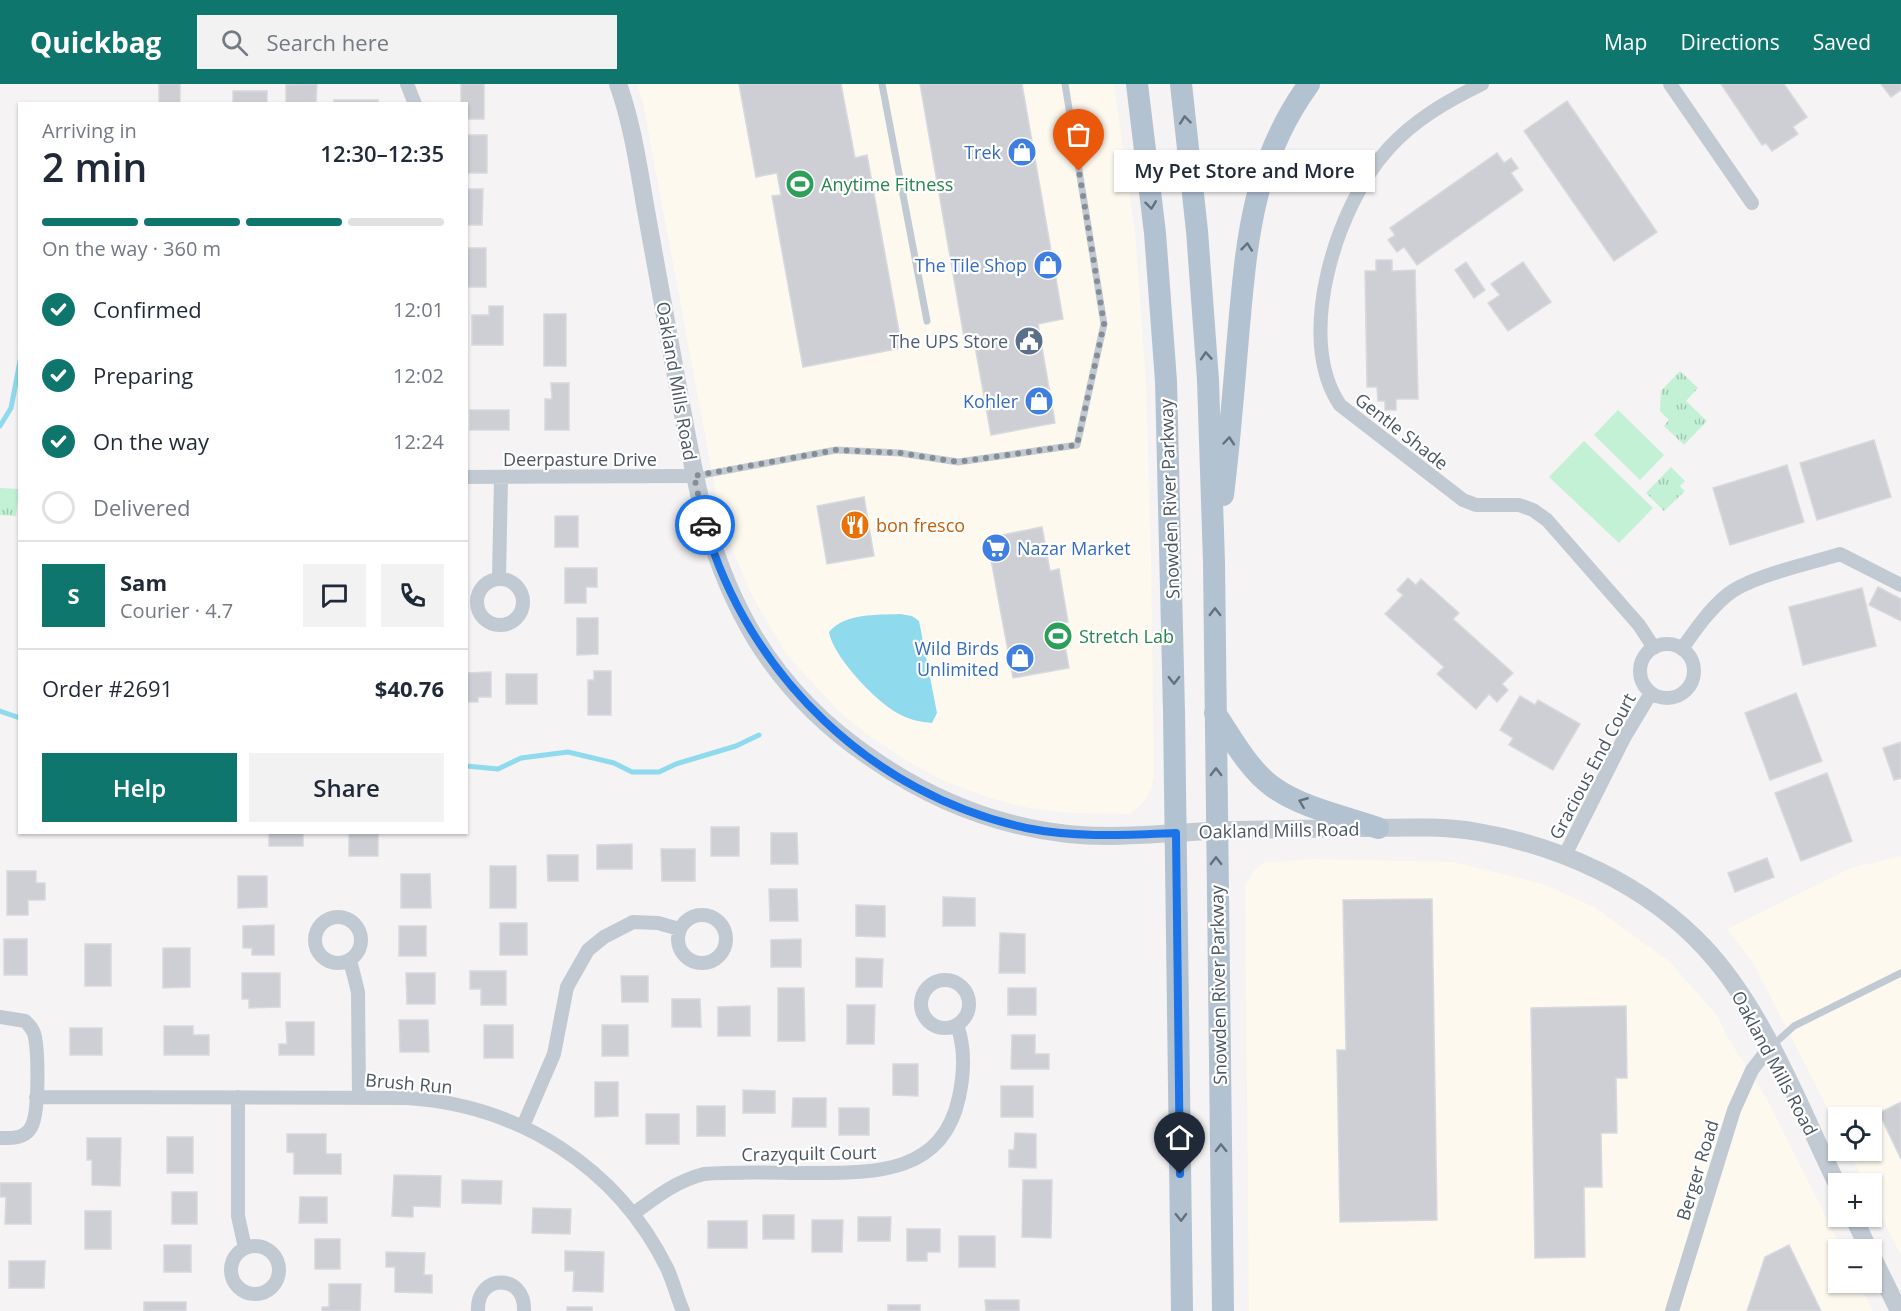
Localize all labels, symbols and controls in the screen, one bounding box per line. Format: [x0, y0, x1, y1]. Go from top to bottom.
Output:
search box [197, 15, 617, 69]
text: Quickbag [30, 23, 161, 61]
icon: search [218, 26, 251, 59]
text: Search here [266, 27, 389, 57]
text: Map [1604, 28, 1647, 56]
text: Directions [1680, 28, 1780, 56]
text: Saved [1813, 28, 1871, 56]
pin [1053, 109, 1104, 171]
one-way arrow [1179, 116, 1192, 125]
text: Arriving in [42, 117, 137, 144]
icon: bag [1062, 118, 1095, 151]
shop icon: Trek [1006, 136, 1038, 168]
text: 12:30–12:35 [320, 138, 444, 168]
text: 2 min [42, 140, 147, 193]
place label: Trek [964, 140, 1002, 164]
callout: My Pet Store and More [1115, 150, 1376, 192]
text: My Pet Store and More [1134, 157, 1355, 184]
sports icon: Anytime Fitness [784, 168, 816, 200]
place label: Anytime Fitness [821, 172, 953, 196]
one-way arrow [1145, 200, 1157, 209]
text: On the way · 360 m [42, 235, 221, 262]
one-way arrow [1240, 242, 1253, 251]
shop icon: The Tile Shop [1032, 249, 1064, 281]
place label: The Tile Shop [915, 253, 1027, 277]
icon: check [42, 293, 75, 326]
text: Confirmed [93, 294, 202, 324]
text: 12:01 [393, 296, 444, 323]
street label: Oakland Mills Road [651, 300, 703, 462]
public building icon: The UPS Store [1013, 325, 1045, 357]
place label: The UPS Store [889, 329, 1008, 353]
one-way arrow [1200, 352, 1213, 361]
icon: check [42, 359, 75, 392]
text: Preparing [93, 360, 193, 390]
text: 12:02 [393, 362, 444, 389]
shop icon: Kohler [1023, 385, 1055, 417]
street label: Gentle Shade [1350, 387, 1454, 475]
place label: Kohler [963, 389, 1019, 413]
street label: Snowden River Parkway [1153, 398, 1184, 599]
icon: check [42, 425, 75, 458]
text: On the way [93, 426, 209, 456]
text: 12:24 [393, 428, 444, 455]
one-way arrow [1222, 437, 1235, 446]
street label: Deerpasture Drive [503, 447, 657, 471]
text: Delivered [93, 492, 191, 522]
courier [675, 495, 735, 555]
icon: car [689, 509, 722, 542]
restaurant icon: bon fresco [839, 509, 871, 541]
place label: bon fresco [876, 513, 965, 537]
supermarket icon: Nazar Market [980, 532, 1012, 564]
place label: Nazar Market [1017, 536, 1131, 560]
button: chat [303, 564, 366, 627]
button: phone [381, 564, 444, 627]
text: Sam [120, 567, 167, 597]
text: S [67, 580, 80, 610]
text: Courier · 4.7 [120, 597, 233, 624]
one-way arrow [1209, 608, 1221, 617]
sports icon: Stretch Lab [1042, 620, 1074, 652]
place label: Stretch Lab [1079, 624, 1174, 648]
place label: Wild Birds Unlimited [914, 636, 999, 681]
shop icon: Wild Birds Unlimited [1004, 642, 1036, 674]
text: Order #2691 [42, 673, 173, 703]
text: $40.76 [375, 673, 444, 703]
one-way arrow [1167, 676, 1180, 685]
street label: Gracious End Court [1543, 689, 1641, 843]
button: Help [42, 753, 237, 822]
button: Share [249, 753, 444, 822]
one-way arrow [1210, 768, 1222, 777]
one-way arrow [1298, 797, 1309, 809]
street label: Oakland Mills Road [1198, 817, 1360, 843]
one-way arrow [1210, 857, 1222, 866]
street label: Snowden River Parkway [1204, 884, 1232, 1085]
street label: Oakland Mills Road [1727, 986, 1823, 1140]
street label: Brush Run [364, 1067, 454, 1099]
map controls [1828, 1107, 1882, 1293]
button: locate [1828, 1107, 1882, 1161]
pin [1154, 1112, 1205, 1174]
street label: Berger Road [1670, 1117, 1724, 1223]
icon: home [1163, 1121, 1196, 1154]
street label: Crazyquilt Court [741, 1140, 877, 1166]
one-way arrow [1214, 1143, 1227, 1152]
button: + [1828, 1173, 1882, 1227]
one-way arrow [1174, 1213, 1187, 1222]
button: − [1828, 1239, 1882, 1293]

